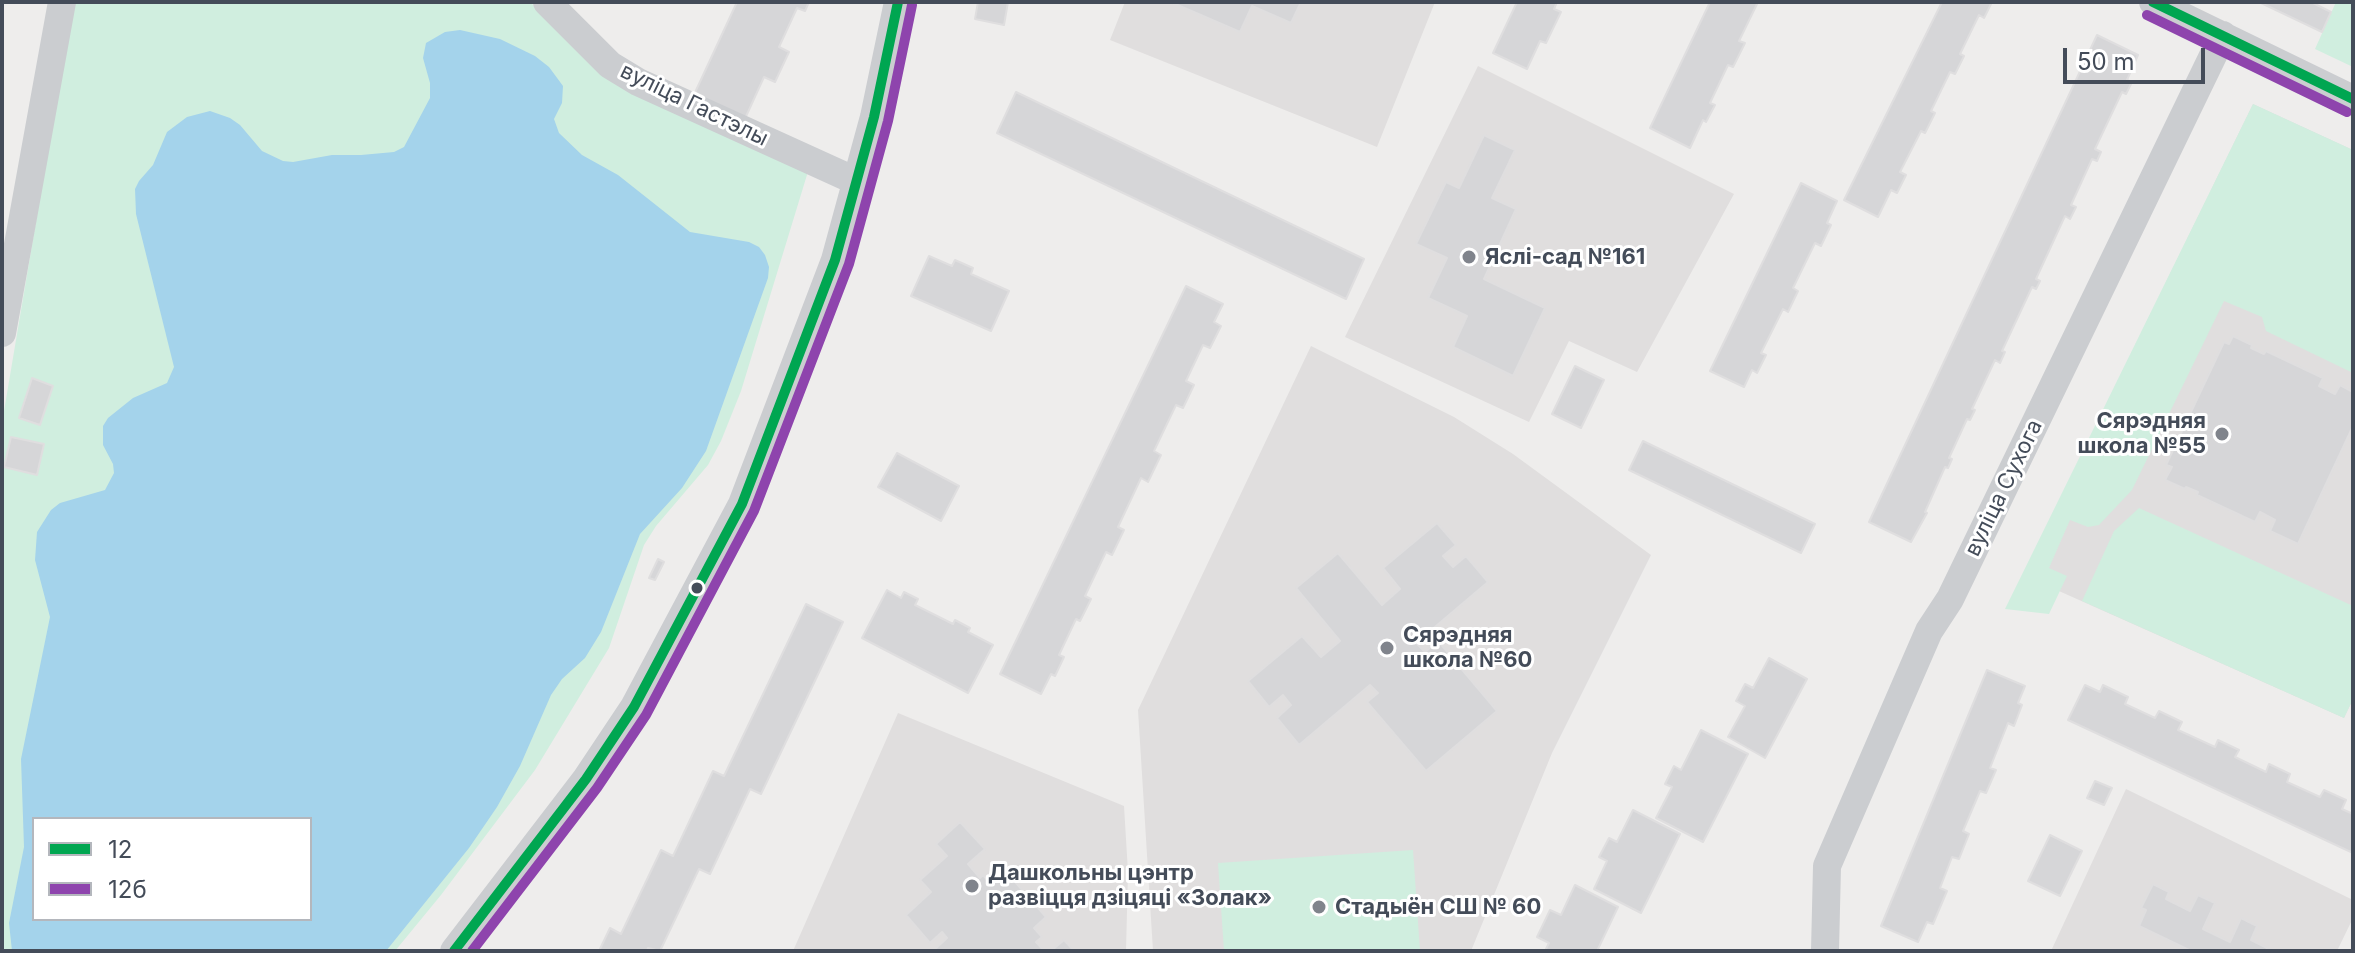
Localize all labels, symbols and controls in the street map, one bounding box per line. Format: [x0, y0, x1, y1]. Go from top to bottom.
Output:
scale bar [2067, 32, 2209, 82]
text: 50 m [2077, 47, 2135, 76]
street label: вуліца Гастэлы [616, 58, 772, 152]
place label: Яслі-сад №161 [1485, 244, 1645, 270]
marker: Яслі-сад №161 [1460, 248, 1478, 266]
place label: Сярэдняя школа №55 [2078, 408, 2206, 460]
street label: вуліца Сухога [1960, 415, 2048, 561]
marker: Сярэдняя школа №55 [2213, 425, 2231, 443]
unlabelled marker [689, 580, 705, 596]
place label: Сярэдняя школа №60 [1403, 622, 1532, 674]
marker: Сярэдняя школа №60 [1378, 639, 1396, 657]
legend [32, 817, 312, 921]
text: 12 [108, 835, 132, 864]
place label: Дашкольны цэнтр развіцця дзіцяці «Золак» [988, 860, 1272, 912]
text: 12б [108, 875, 147, 904]
marker: Дашкольны цэнтр развіцця дзіцяці «Золак» [963, 877, 981, 895]
place label: Стадыён СШ № 60 [1335, 894, 1541, 920]
marker: Стадыён СШ № 60 [1310, 898, 1328, 916]

